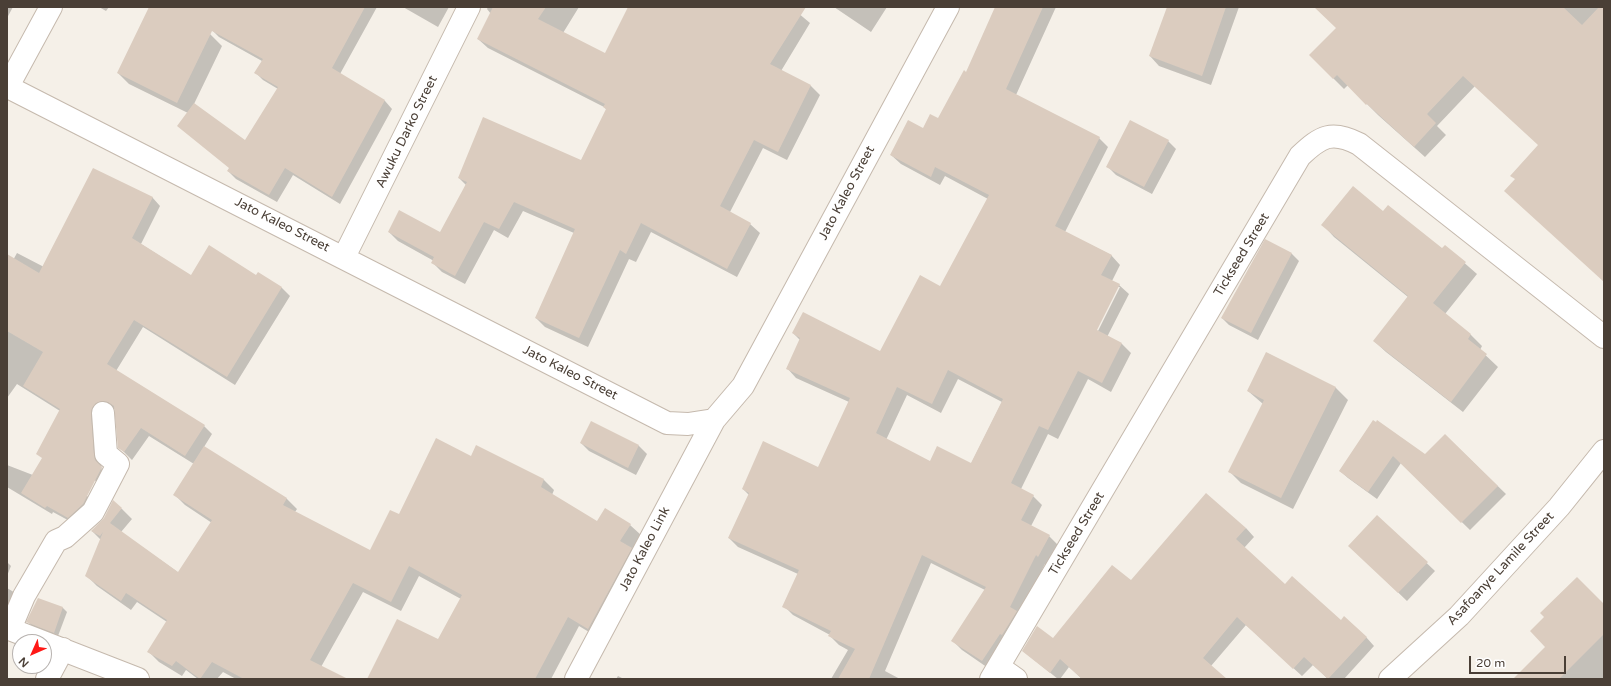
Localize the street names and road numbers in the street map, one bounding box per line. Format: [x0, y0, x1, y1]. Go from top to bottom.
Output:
street label: Awuku Darko Street [373, 73, 441, 191]
street label: Jato Kaleo Street [816, 143, 878, 243]
street label: Jato Kaleo Street [232, 194, 332, 256]
street label: Tickseed Street [1211, 210, 1273, 300]
street label: Jato Kaleo Street [520, 342, 620, 404]
street label: Tickseed Street [1046, 489, 1108, 579]
street label: Jato Kaleo Link [616, 504, 674, 594]
street label: Asafoanye Lamile Street [1444, 509, 1558, 629]

